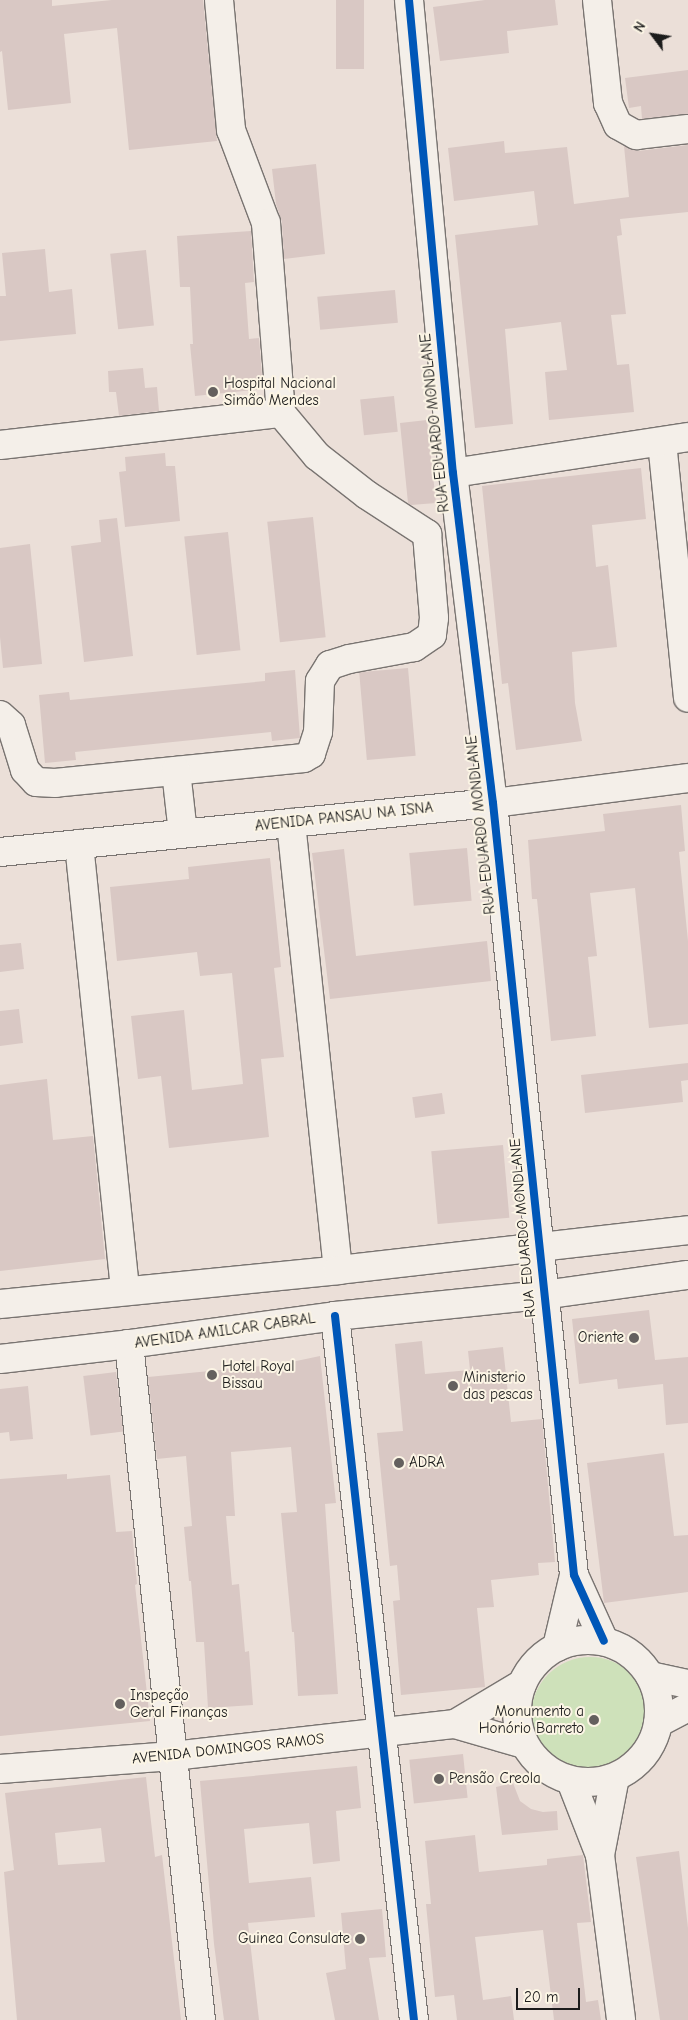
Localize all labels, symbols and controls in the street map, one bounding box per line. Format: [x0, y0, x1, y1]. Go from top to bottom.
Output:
north arrow [628, 10, 678, 60]
text: N [630, 19, 649, 35]
street label: RUA EDUARDO MONDLANE [417, 333, 453, 513]
place label: Hospital Nacional Simão Mendes [224, 374, 336, 409]
marker: Hospital Nacional Simão Mendes [206, 385, 220, 399]
street label: RUA EDUARDO MONDLANE [463, 735, 499, 915]
street label: AVENIDA PANSAU NA ISNA [254, 799, 434, 835]
street label: RUA EDUARDO MONDLANE [506, 1138, 540, 1318]
street label: AVENIDA AMILCAR CABRAL [133, 1309, 317, 1353]
place label: Oriente [578, 1329, 624, 1347]
marker: Oriente [628, 1332, 640, 1344]
place label: Hotel Royal Bissau [222, 1357, 294, 1392]
place label: Ministerio das pescas [463, 1368, 533, 1403]
marker: Hotel Royal Bissau [206, 1369, 218, 1381]
marker: Ministerio das pescas [447, 1380, 459, 1392]
place label: ADRA [409, 1454, 445, 1472]
marker: ADRA [393, 1457, 405, 1469]
place label: Inspeção Geral Finanças [130, 1686, 228, 1721]
marker: Inspeção Geral Finanças [114, 1698, 126, 1710]
place label: Monumento a Honório Barreto [479, 1702, 584, 1737]
marker: Monumento a Honório Barreto [588, 1714, 600, 1726]
street label: AVENIDA DOMINGOS RAMOS [131, 1730, 325, 1768]
place label: Pensão Creola [449, 1770, 541, 1788]
marker: Pensão Creola [433, 1773, 445, 1785]
place label: Guinea Consulate [238, 1930, 350, 1948]
marker: Guinea Consulate [354, 1933, 366, 1945]
scale bar [518, 1978, 582, 2010]
text: 20 m [524, 1988, 558, 2006]

